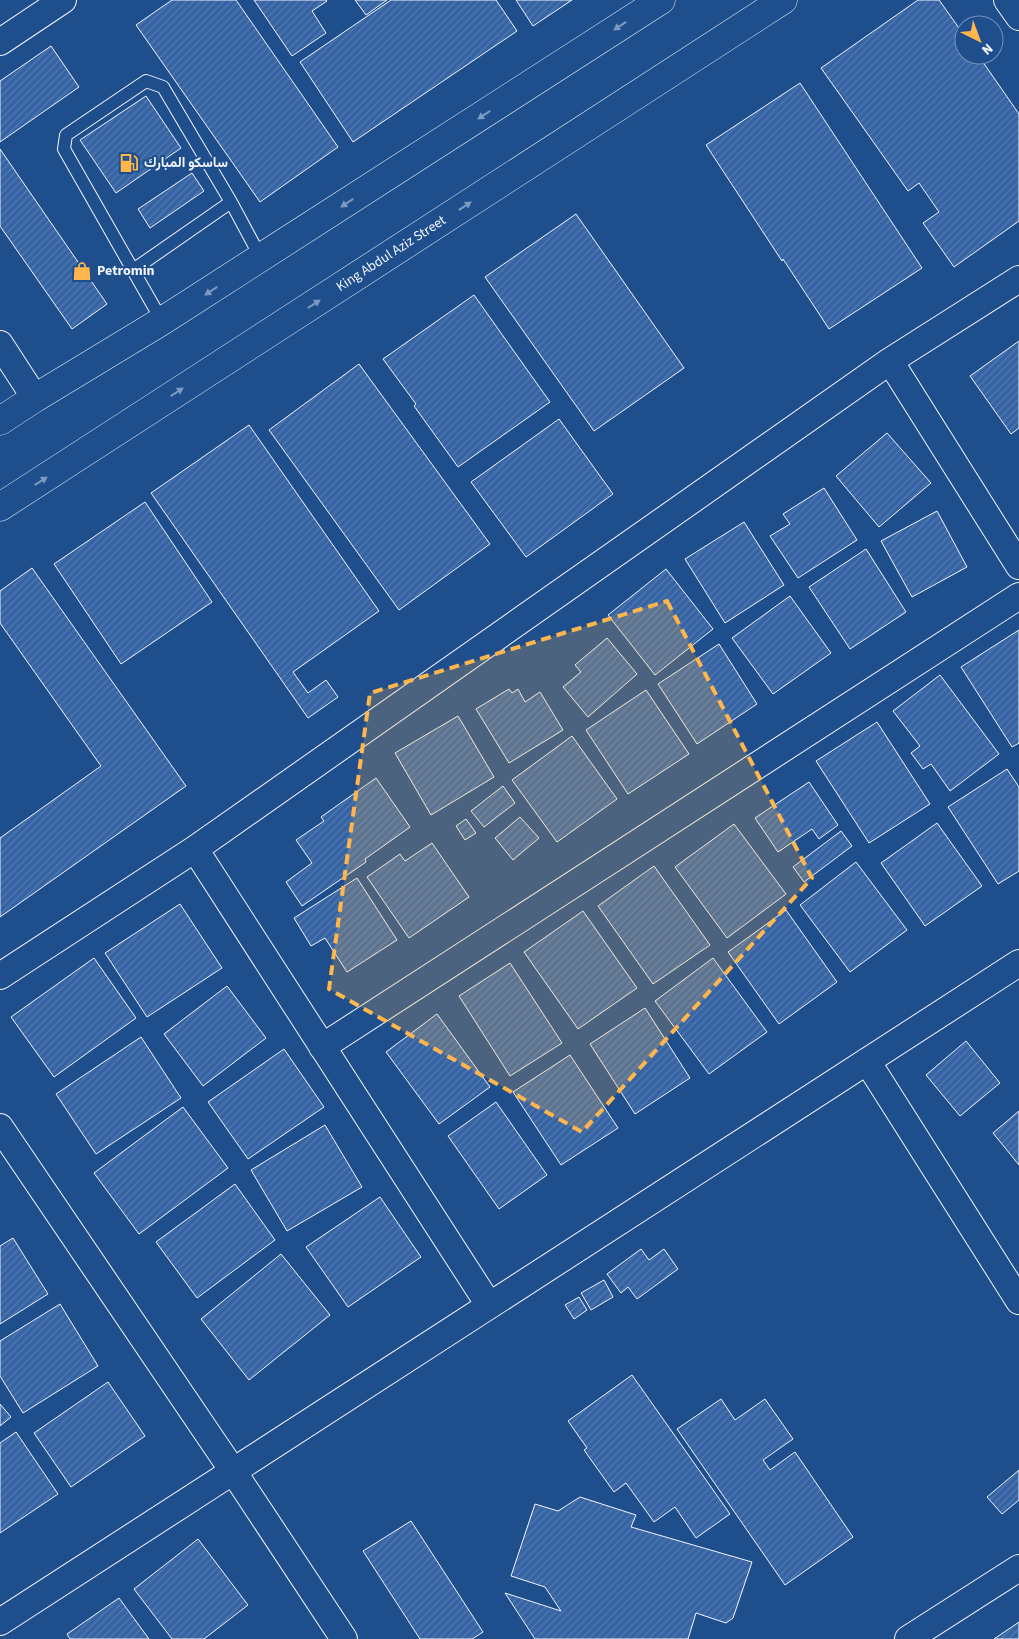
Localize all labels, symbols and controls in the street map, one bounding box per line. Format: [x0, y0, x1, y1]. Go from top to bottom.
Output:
north arrow [954, 15, 1004, 65]
one-way arrow [614, 22, 627, 31]
text: N [977, 38, 997, 59]
one-way arrow [477, 110, 490, 119]
fuel station icon: ساسكو المبارك [118, 152, 140, 174]
place label: ساسكو المبارك [144, 153, 228, 173]
one-way arrow [341, 198, 354, 208]
one-way arrow [458, 202, 471, 211]
street label: King Abdul Aziz Street [332, 211, 450, 297]
shop icon: Petromin [71, 260, 93, 282]
place label: Petromin [97, 261, 155, 281]
one-way arrow [204, 286, 217, 295]
one-way arrow [307, 299, 320, 309]
one-way arrow [171, 388, 184, 397]
one-way arrow [34, 476, 48, 485]

